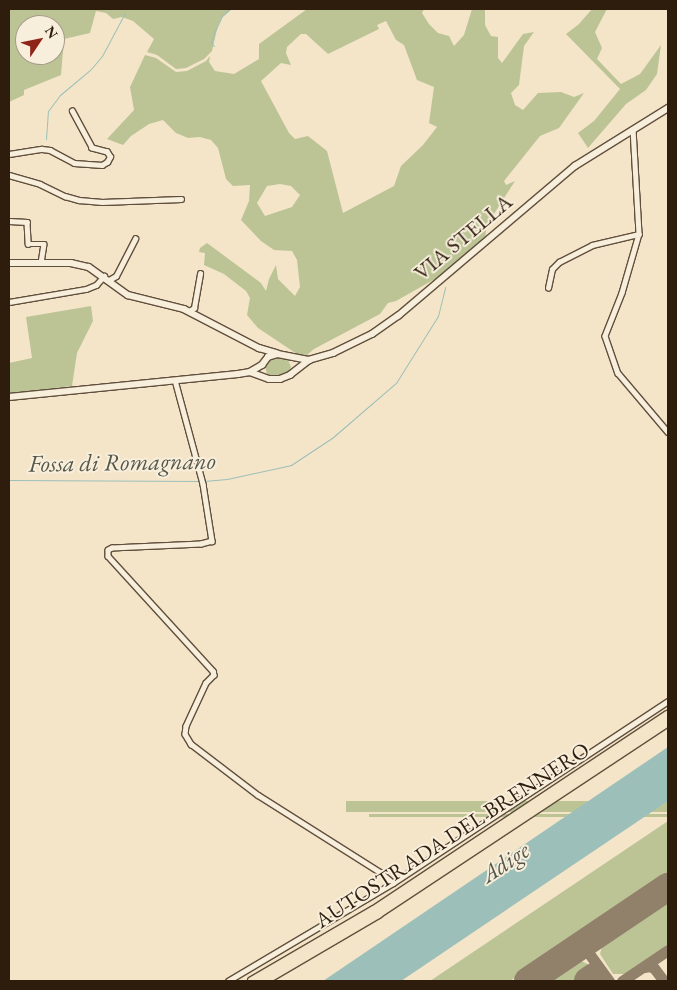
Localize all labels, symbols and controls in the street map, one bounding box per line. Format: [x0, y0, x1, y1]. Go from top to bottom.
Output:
north arrow [15, 15, 65, 65]
text: N [41, 22, 62, 42]
street label: VIA STELLA [408, 188, 518, 286]
water label: Fossa di Romagnano [28, 446, 216, 478]
street label: AUTOSTRADA DEL BRENNERO [310, 736, 594, 934]
water label: Adige [475, 835, 535, 889]

